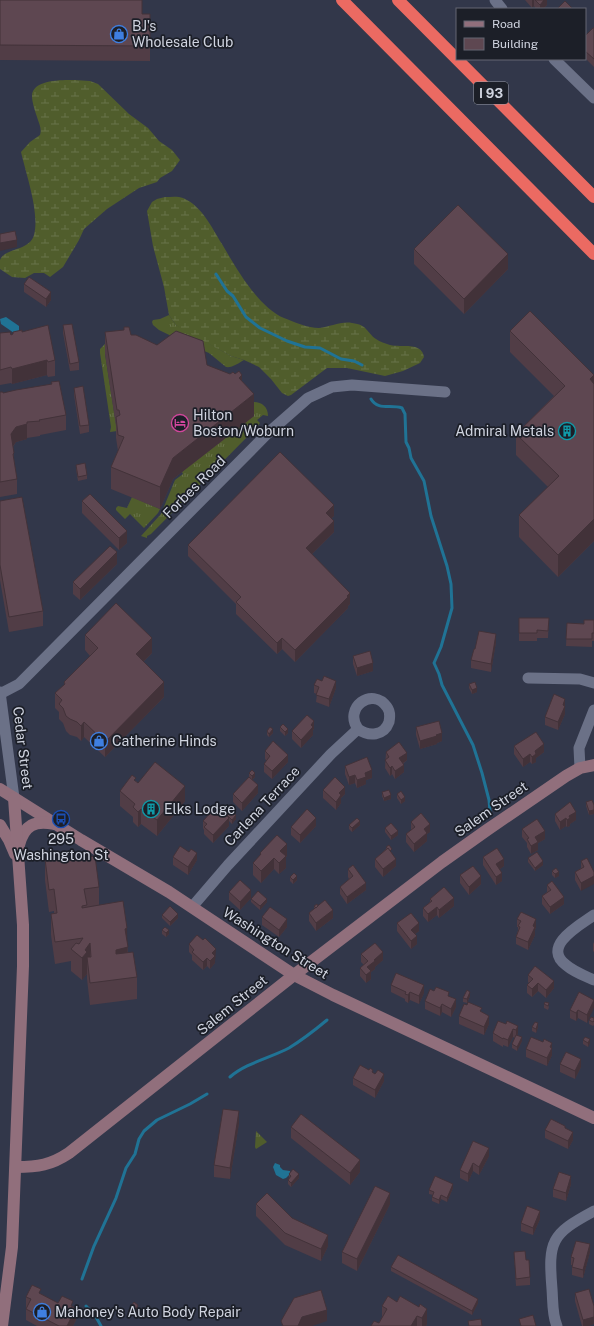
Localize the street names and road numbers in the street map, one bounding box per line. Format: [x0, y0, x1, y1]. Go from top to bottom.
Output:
road number: I 93 [474, 82, 508, 104]
street label: Forbes Road [160, 453, 228, 521]
street label: Cedar Street [10, 706, 36, 790]
street label: Carlena Terrace [221, 763, 303, 849]
street label: Salem Street [451, 778, 531, 840]
street label: Washington Street [220, 904, 332, 982]
street label: Salem Street [194, 972, 270, 1038]

